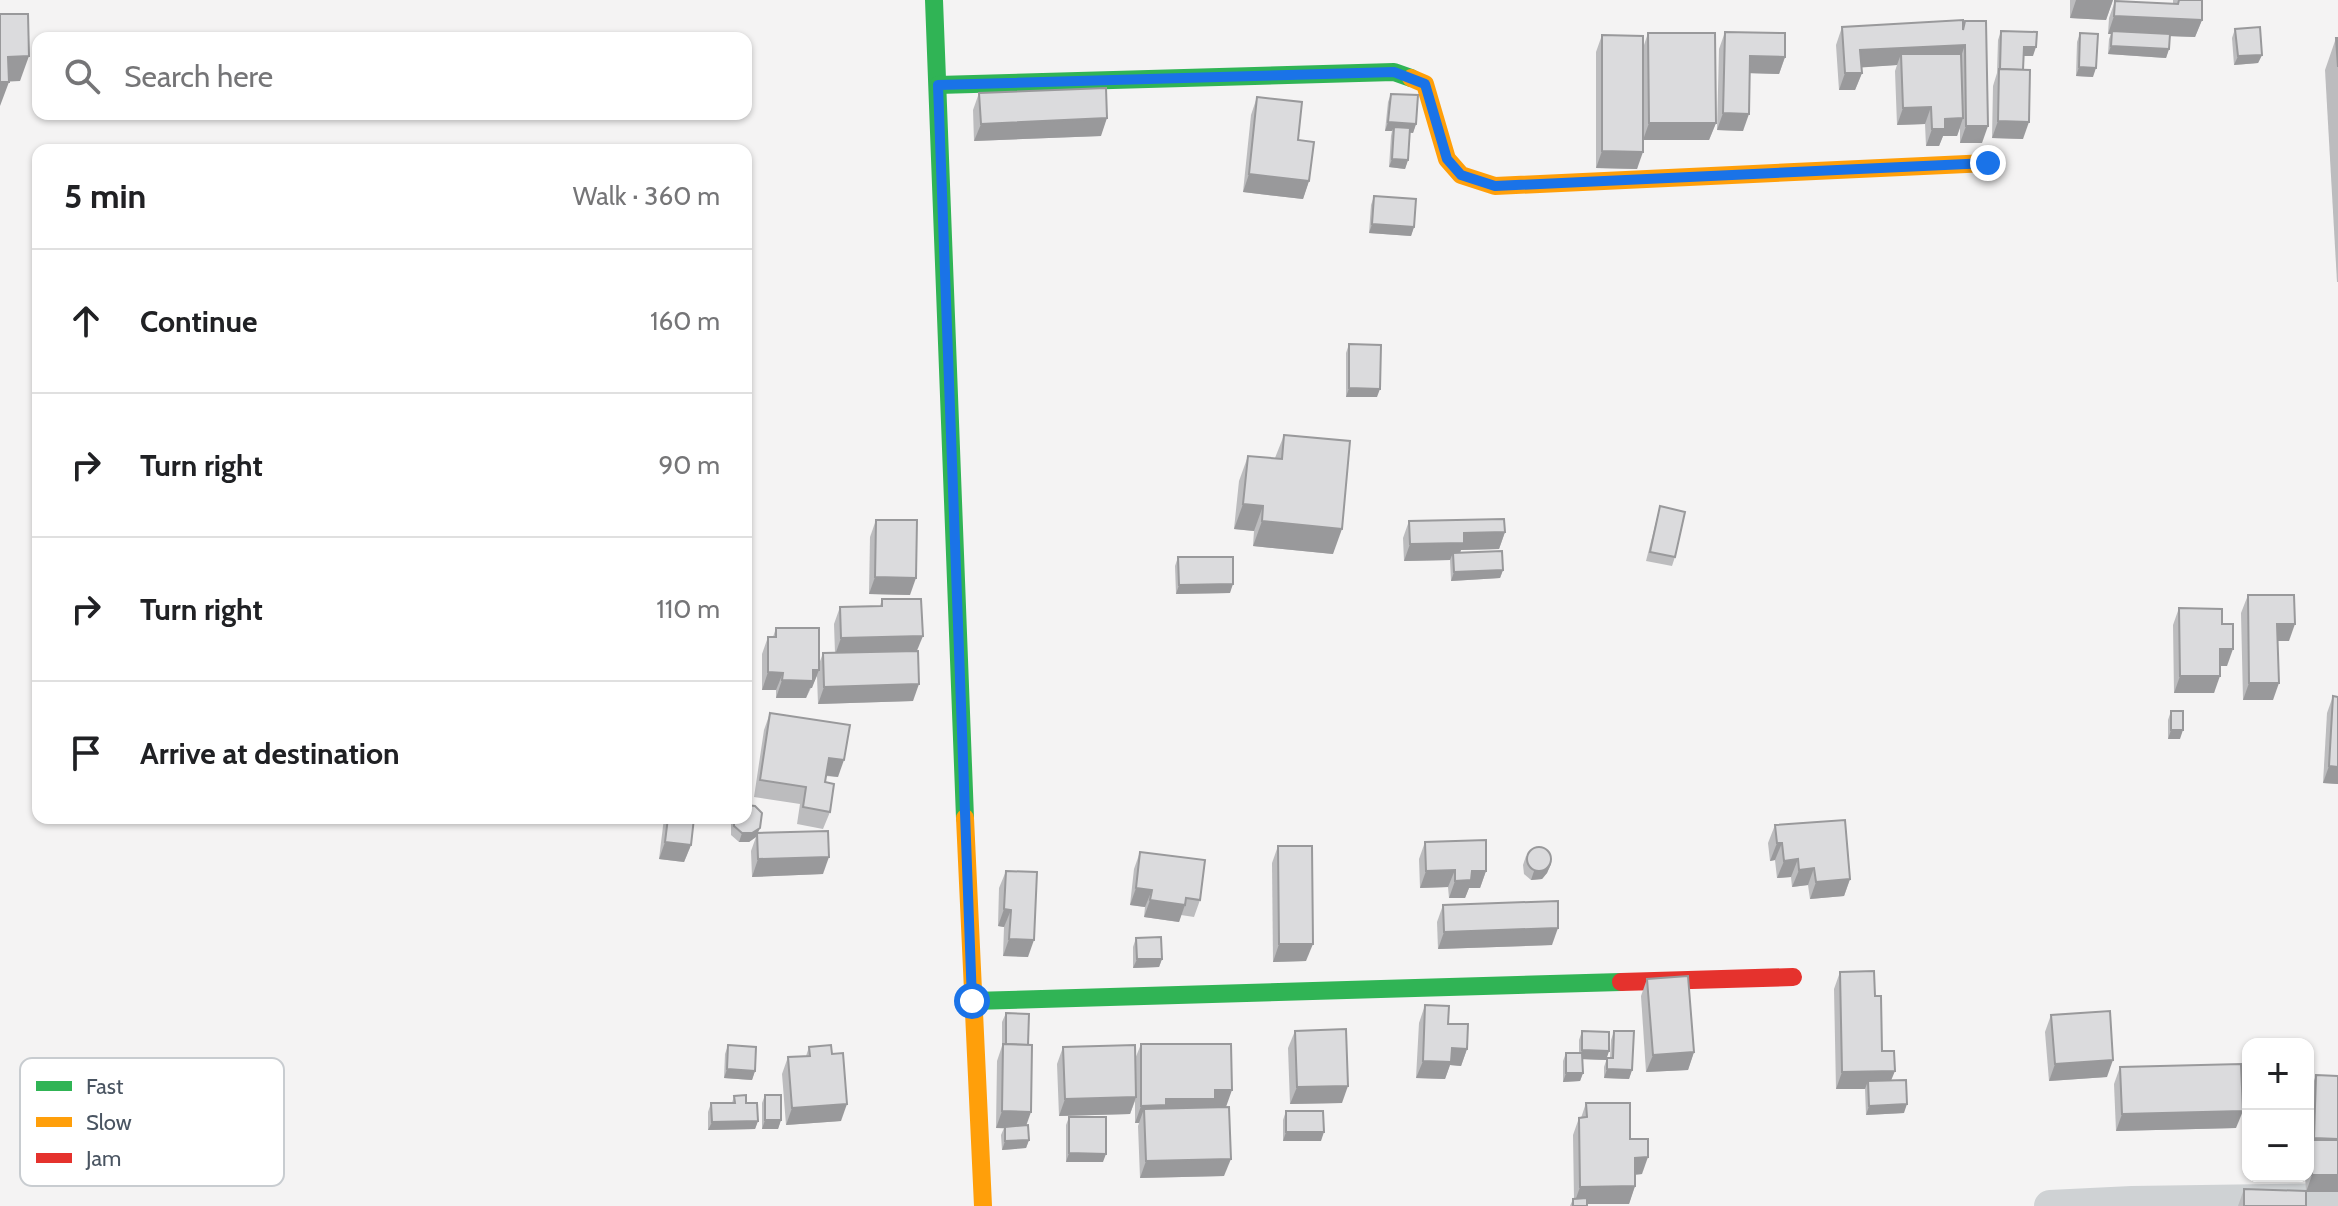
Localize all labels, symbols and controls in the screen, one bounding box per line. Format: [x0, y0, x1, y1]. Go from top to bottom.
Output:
search box [32, 32, 752, 120]
icon: search [60, 54, 104, 98]
text: Search here [124, 58, 273, 95]
route end [1970, 145, 2006, 181]
text: 5 min [64, 175, 146, 217]
text: Walk · 360 m [573, 180, 720, 212]
icon: ahead [64, 299, 108, 343]
text: Continue [140, 303, 257, 340]
text: 160 m [650, 305, 720, 337]
icon: right [64, 443, 108, 487]
text: Turn right [140, 447, 263, 484]
text: 90 m [658, 449, 720, 481]
icon: right [64, 587, 108, 631]
text: Turn right [140, 591, 263, 628]
text: 110 m [656, 593, 720, 625]
icon: arrive [64, 731, 108, 775]
text: Arrive at destination [140, 735, 400, 772]
route start [954, 983, 990, 1019]
map controls [2242, 1038, 2314, 1182]
button: + [2242, 1038, 2314, 1110]
legend [20, 1058, 284, 1186]
text: Fast [86, 1073, 124, 1100]
text: Slow [86, 1109, 132, 1136]
button: − [2242, 1110, 2314, 1182]
text: Jam [85, 1145, 121, 1172]

